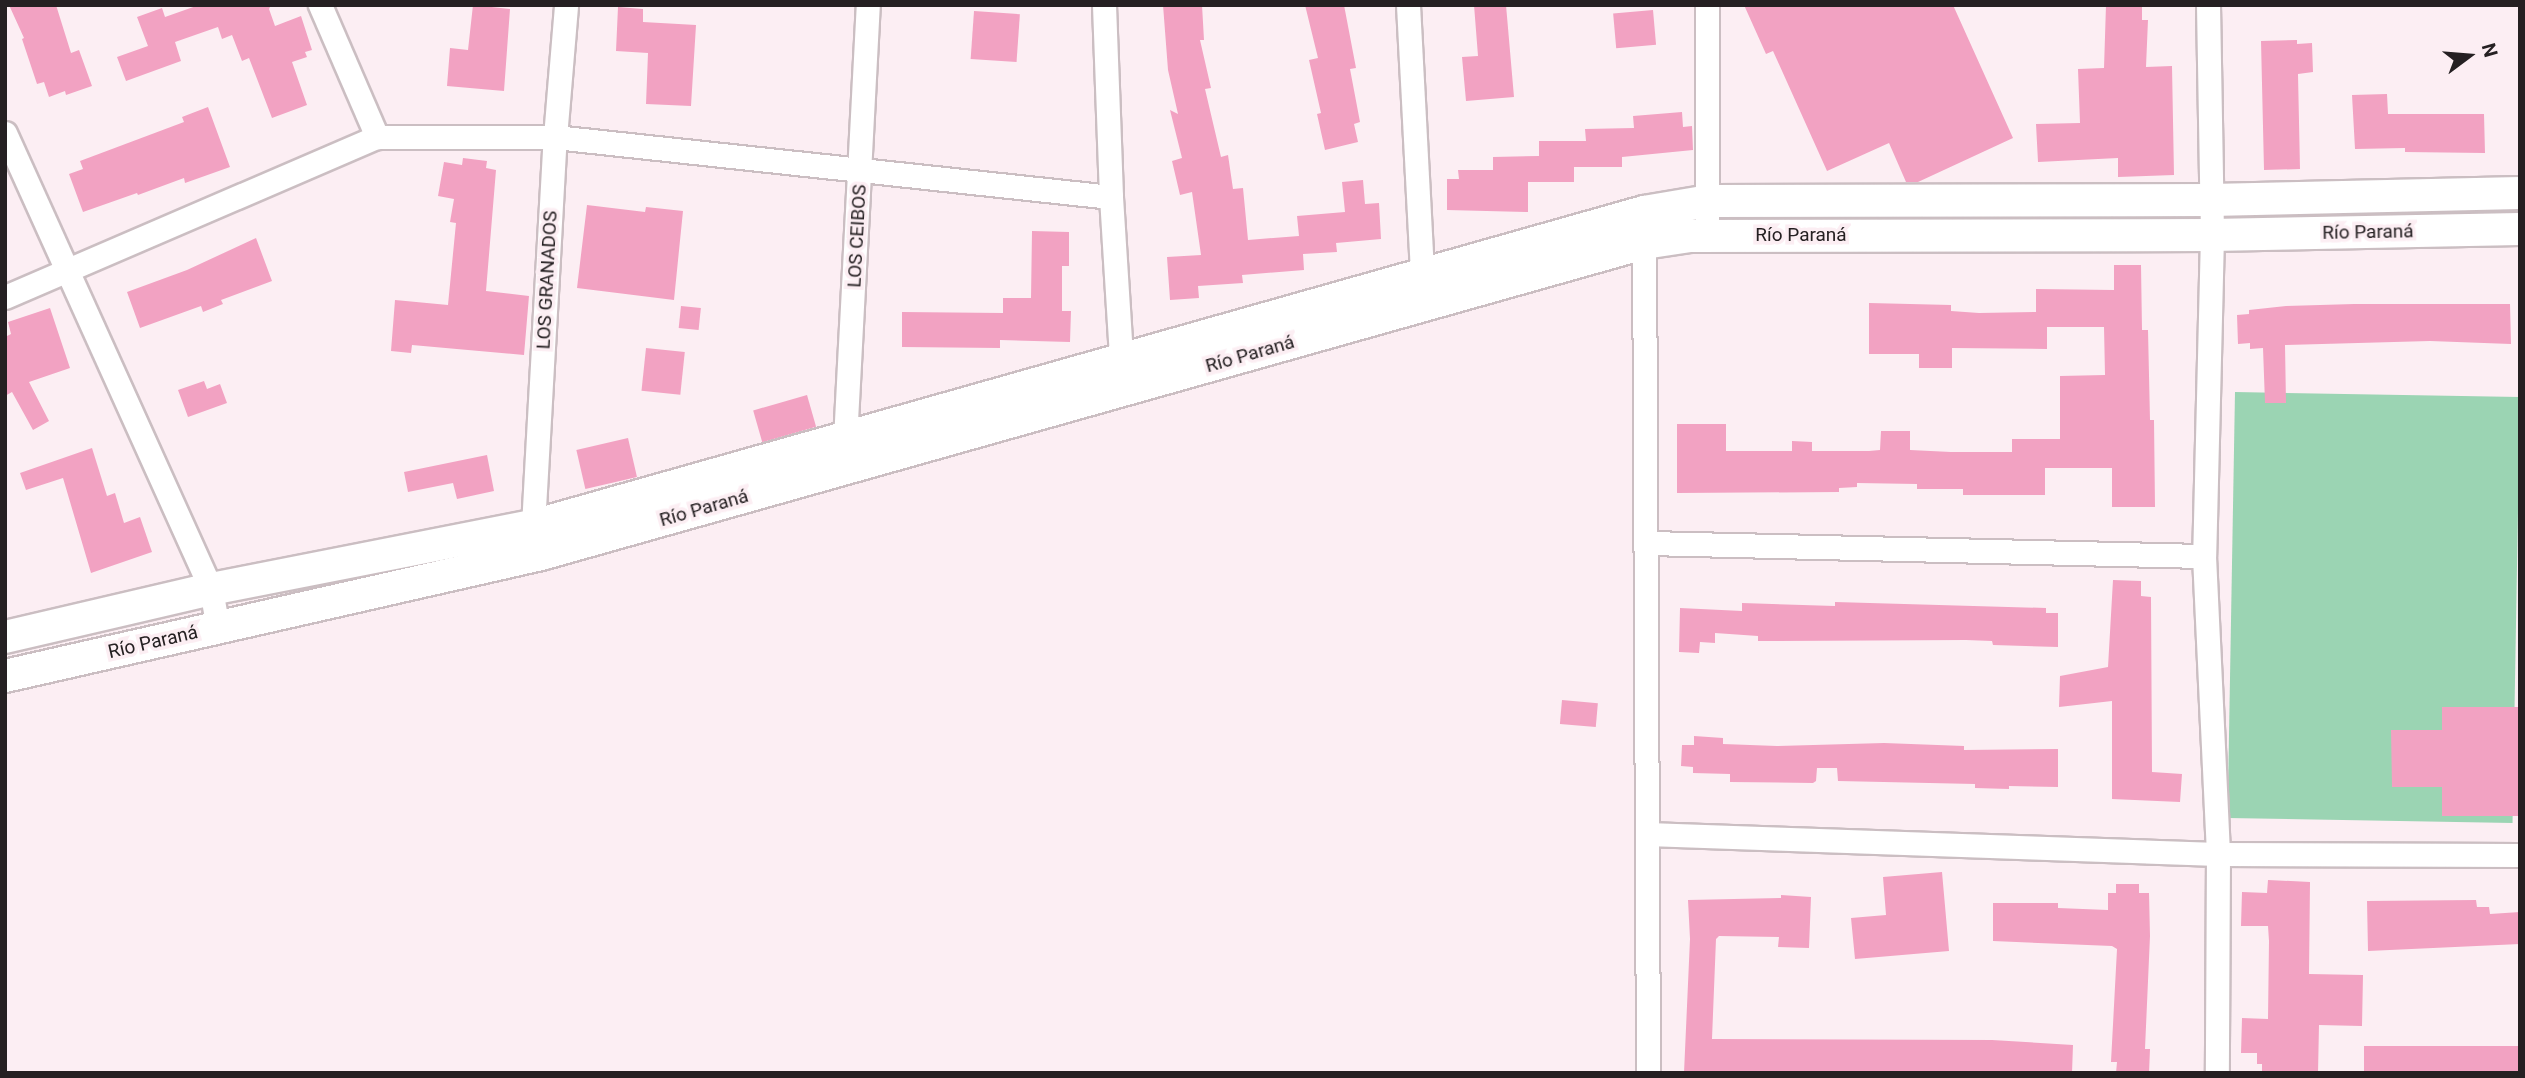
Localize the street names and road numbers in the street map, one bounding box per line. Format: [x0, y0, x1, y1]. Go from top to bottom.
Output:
street label: LOS CEIBOS [843, 184, 871, 288]
street label: LOS GRANADOS [532, 210, 562, 350]
street label: Río Paraná [2322, 220, 2414, 244]
street label: Río Paraná [1755, 224, 1847, 246]
street label: Río Paraná [1203, 330, 1297, 378]
street label: Río Paraná [657, 484, 751, 532]
street label: Río Paraná [106, 621, 200, 663]

